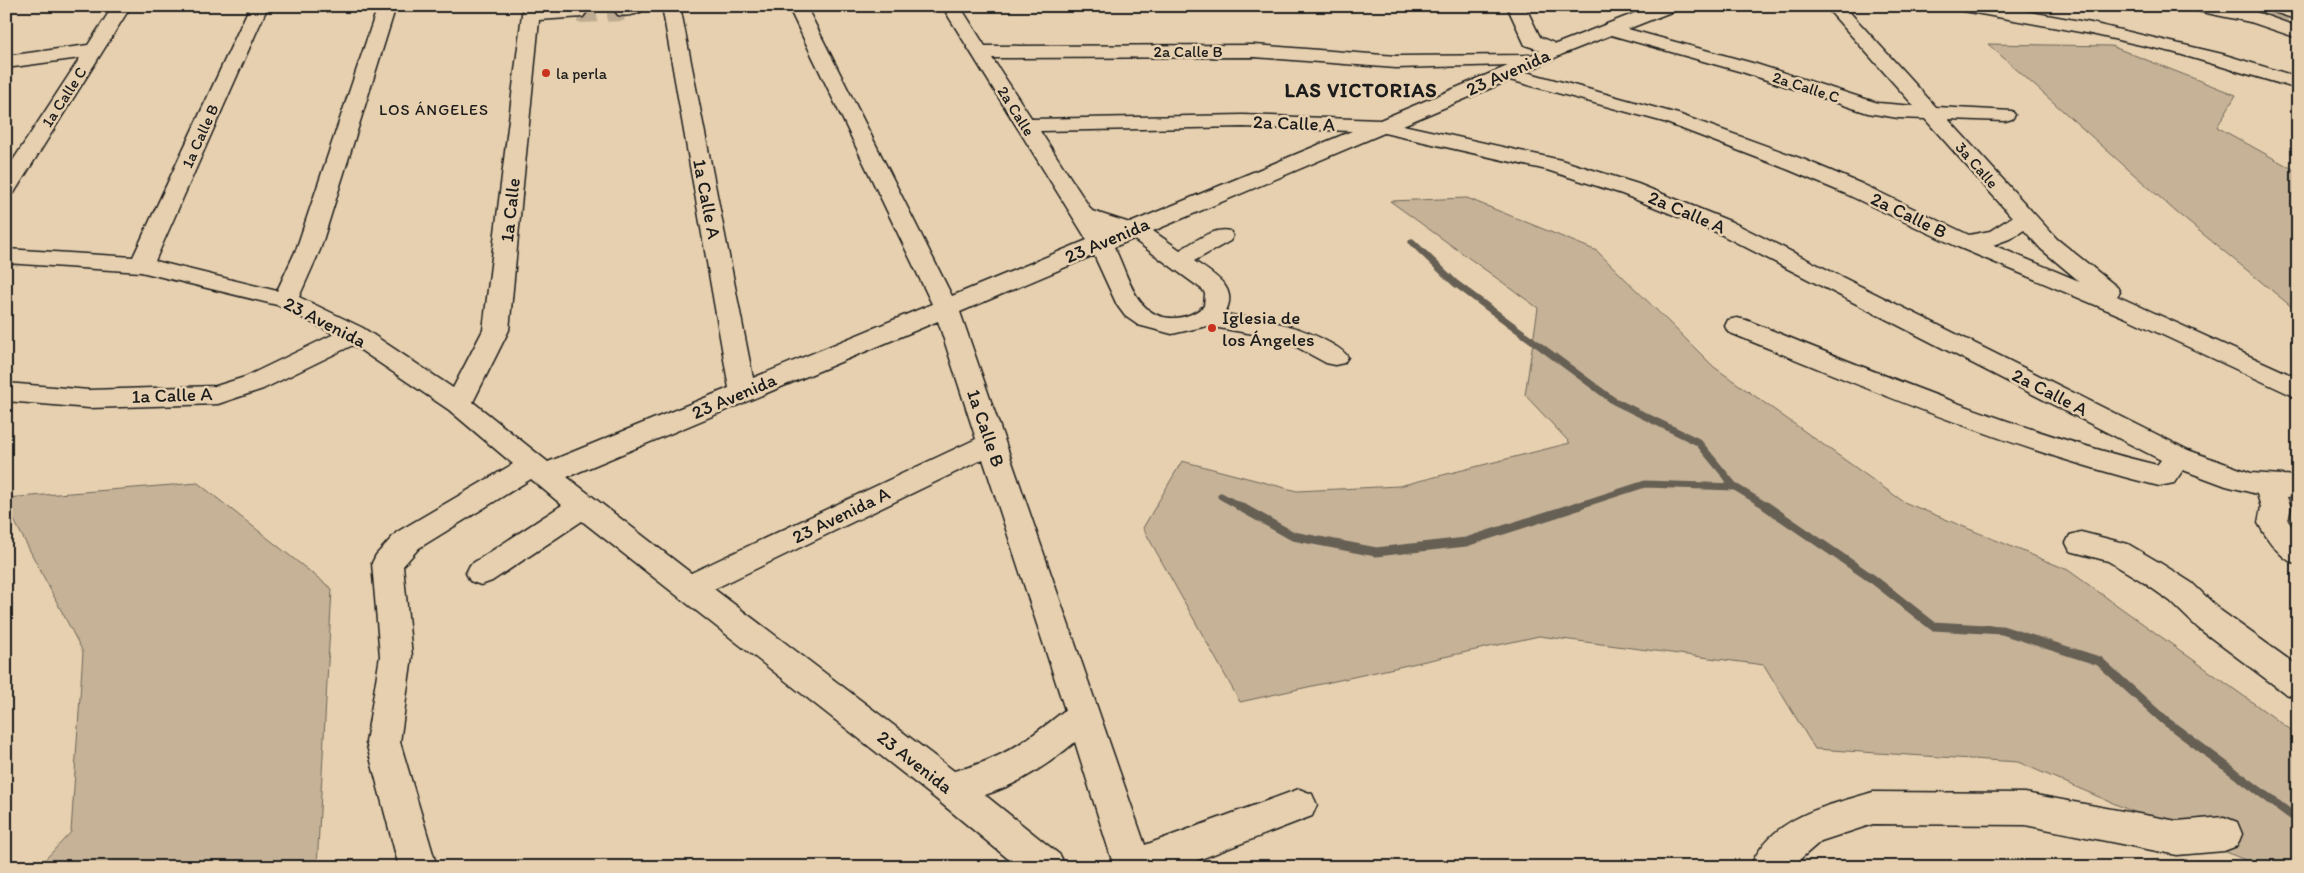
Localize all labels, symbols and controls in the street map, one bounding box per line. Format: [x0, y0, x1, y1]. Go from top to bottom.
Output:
street label: 2a Calle B [1154, 42, 1223, 61]
street label: 23 Avenida [1462, 43, 1554, 101]
street label: 1a Calle C [37, 63, 91, 131]
place label: la perla [556, 64, 608, 83]
marker: la perla [540, 67, 552, 79]
street label: 2a Calle C [1770, 67, 1842, 107]
district label: LAS VICTORIAS [1285, 78, 1437, 102]
street label: 2a Calle [993, 83, 1039, 140]
district label: LOS ÁNGELES [379, 100, 489, 119]
street label: 1a Calle B [177, 101, 223, 171]
street label: 2a Calle A [1253, 110, 1335, 136]
street label: 3a Calle [1952, 138, 2003, 192]
street label: 1a Calle A [688, 157, 726, 241]
street label: 1a Calle [495, 177, 525, 243]
street label: 2a Calle A [1645, 185, 1729, 239]
street label: 2a Calle B [1867, 187, 1951, 243]
street label: 23 Avenida [1061, 212, 1153, 268]
street label: 23 Avenida [280, 291, 370, 353]
place label: Iglesia de los Ángeles [1222, 306, 1315, 351]
marker: Iglesia de los Ángeles [1206, 322, 1218, 334]
street label: 2a Calle A [2008, 363, 2092, 421]
street label: 23 Avenida [688, 368, 780, 424]
street label: 1a Calle A [131, 382, 213, 408]
street label: 1a Calle B [962, 386, 1010, 470]
street label: 23 Avenida A [788, 481, 894, 549]
street label: 23 Avenida [873, 725, 957, 799]

